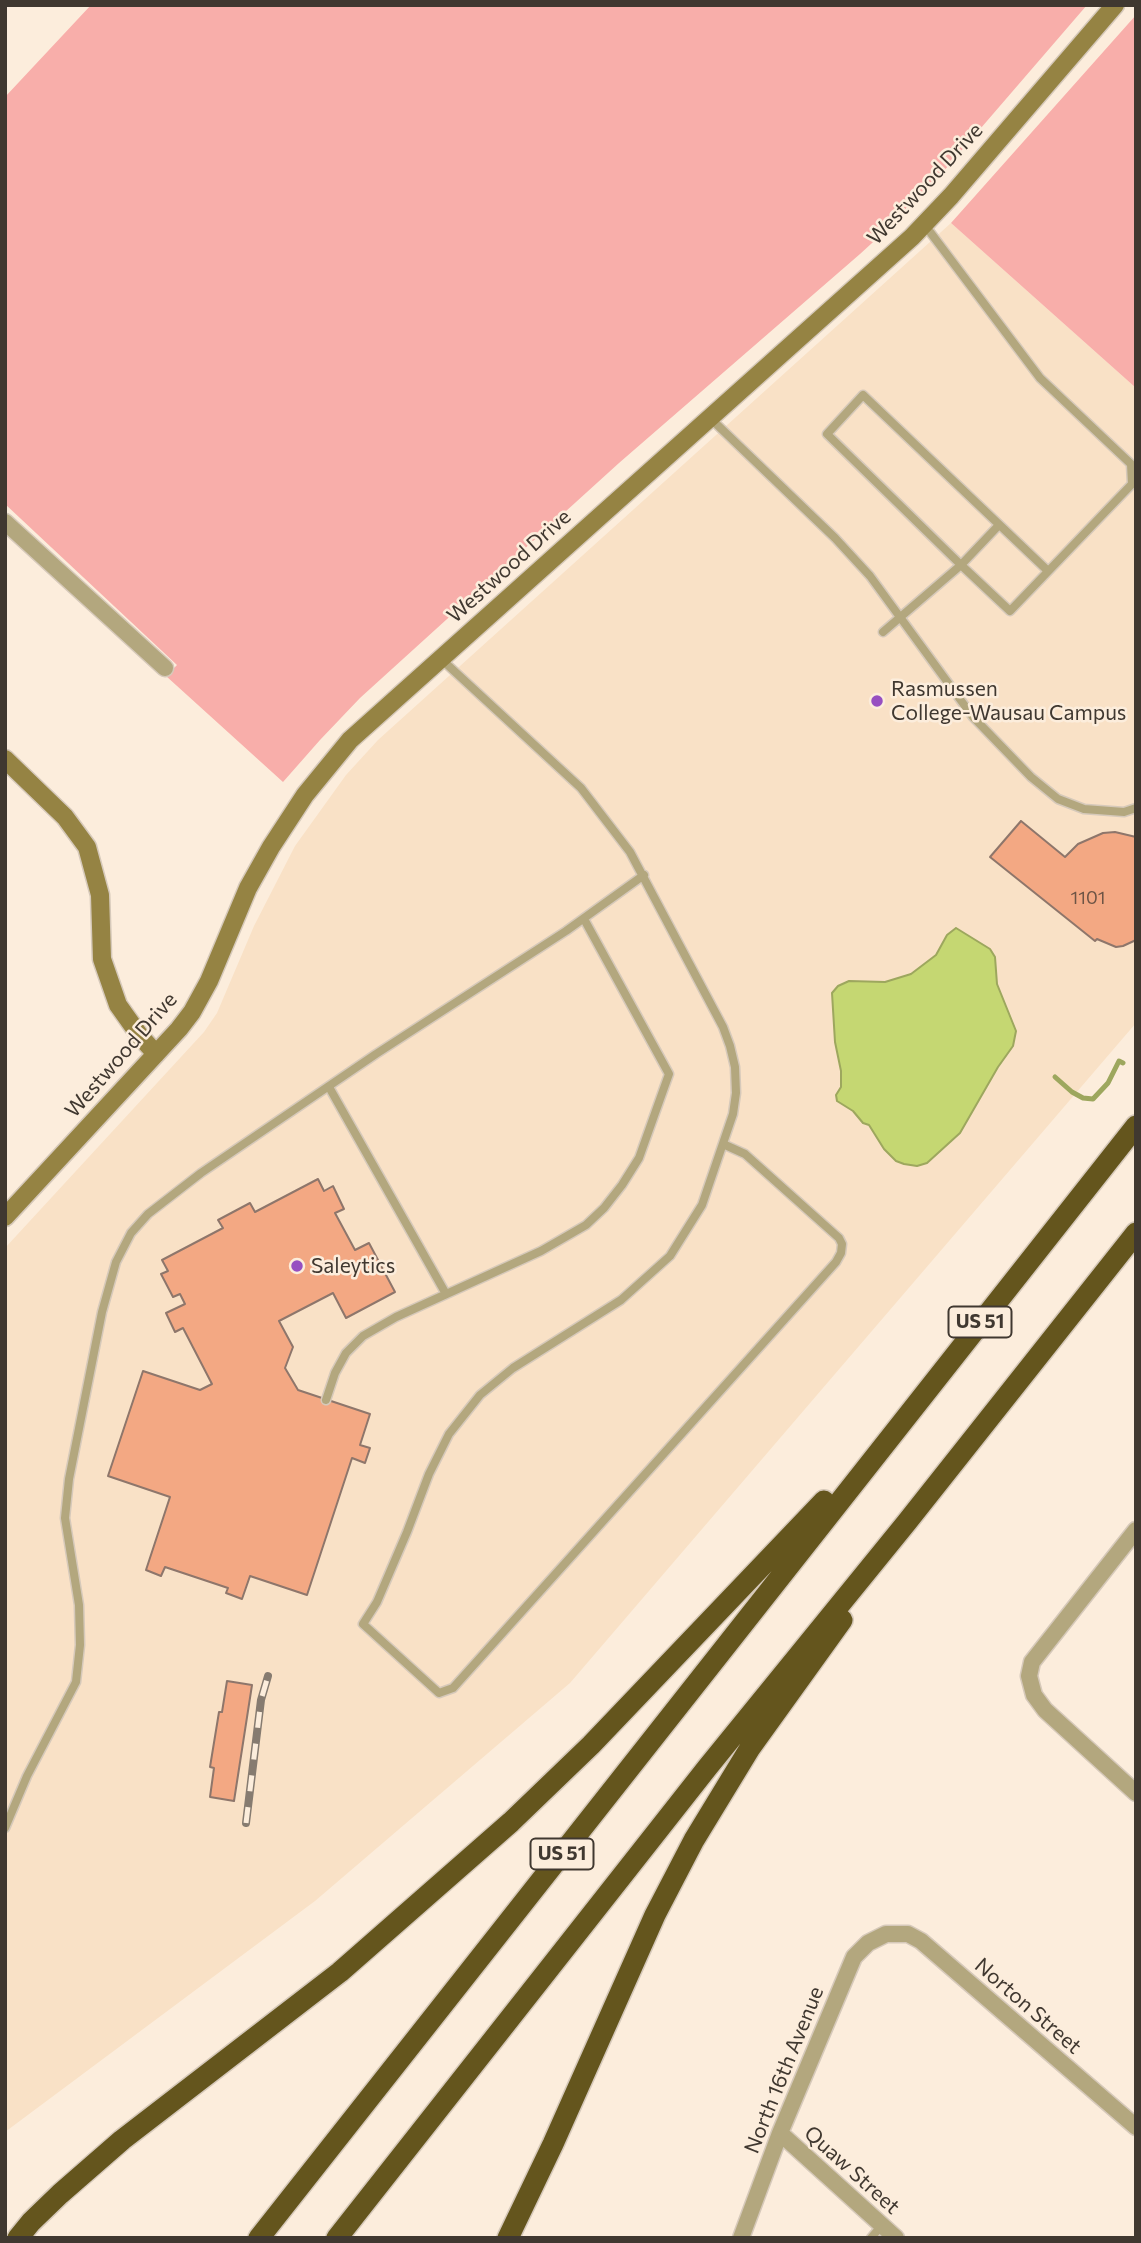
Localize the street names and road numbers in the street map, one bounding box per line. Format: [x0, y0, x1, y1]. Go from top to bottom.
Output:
street label: Westwood Drive [862, 118, 988, 250]
street label: Westwood Drive [442, 504, 576, 628]
street label: Westwood Drive [60, 987, 182, 1123]
road number: US 51 [948, 1306, 1012, 1338]
road number: US 51 [530, 1838, 594, 1870]
street label: Norton Street [969, 1953, 1087, 2059]
street label: North 16th Avenue [739, 1983, 829, 2157]
street label: Quaw Street [799, 2121, 905, 2219]

